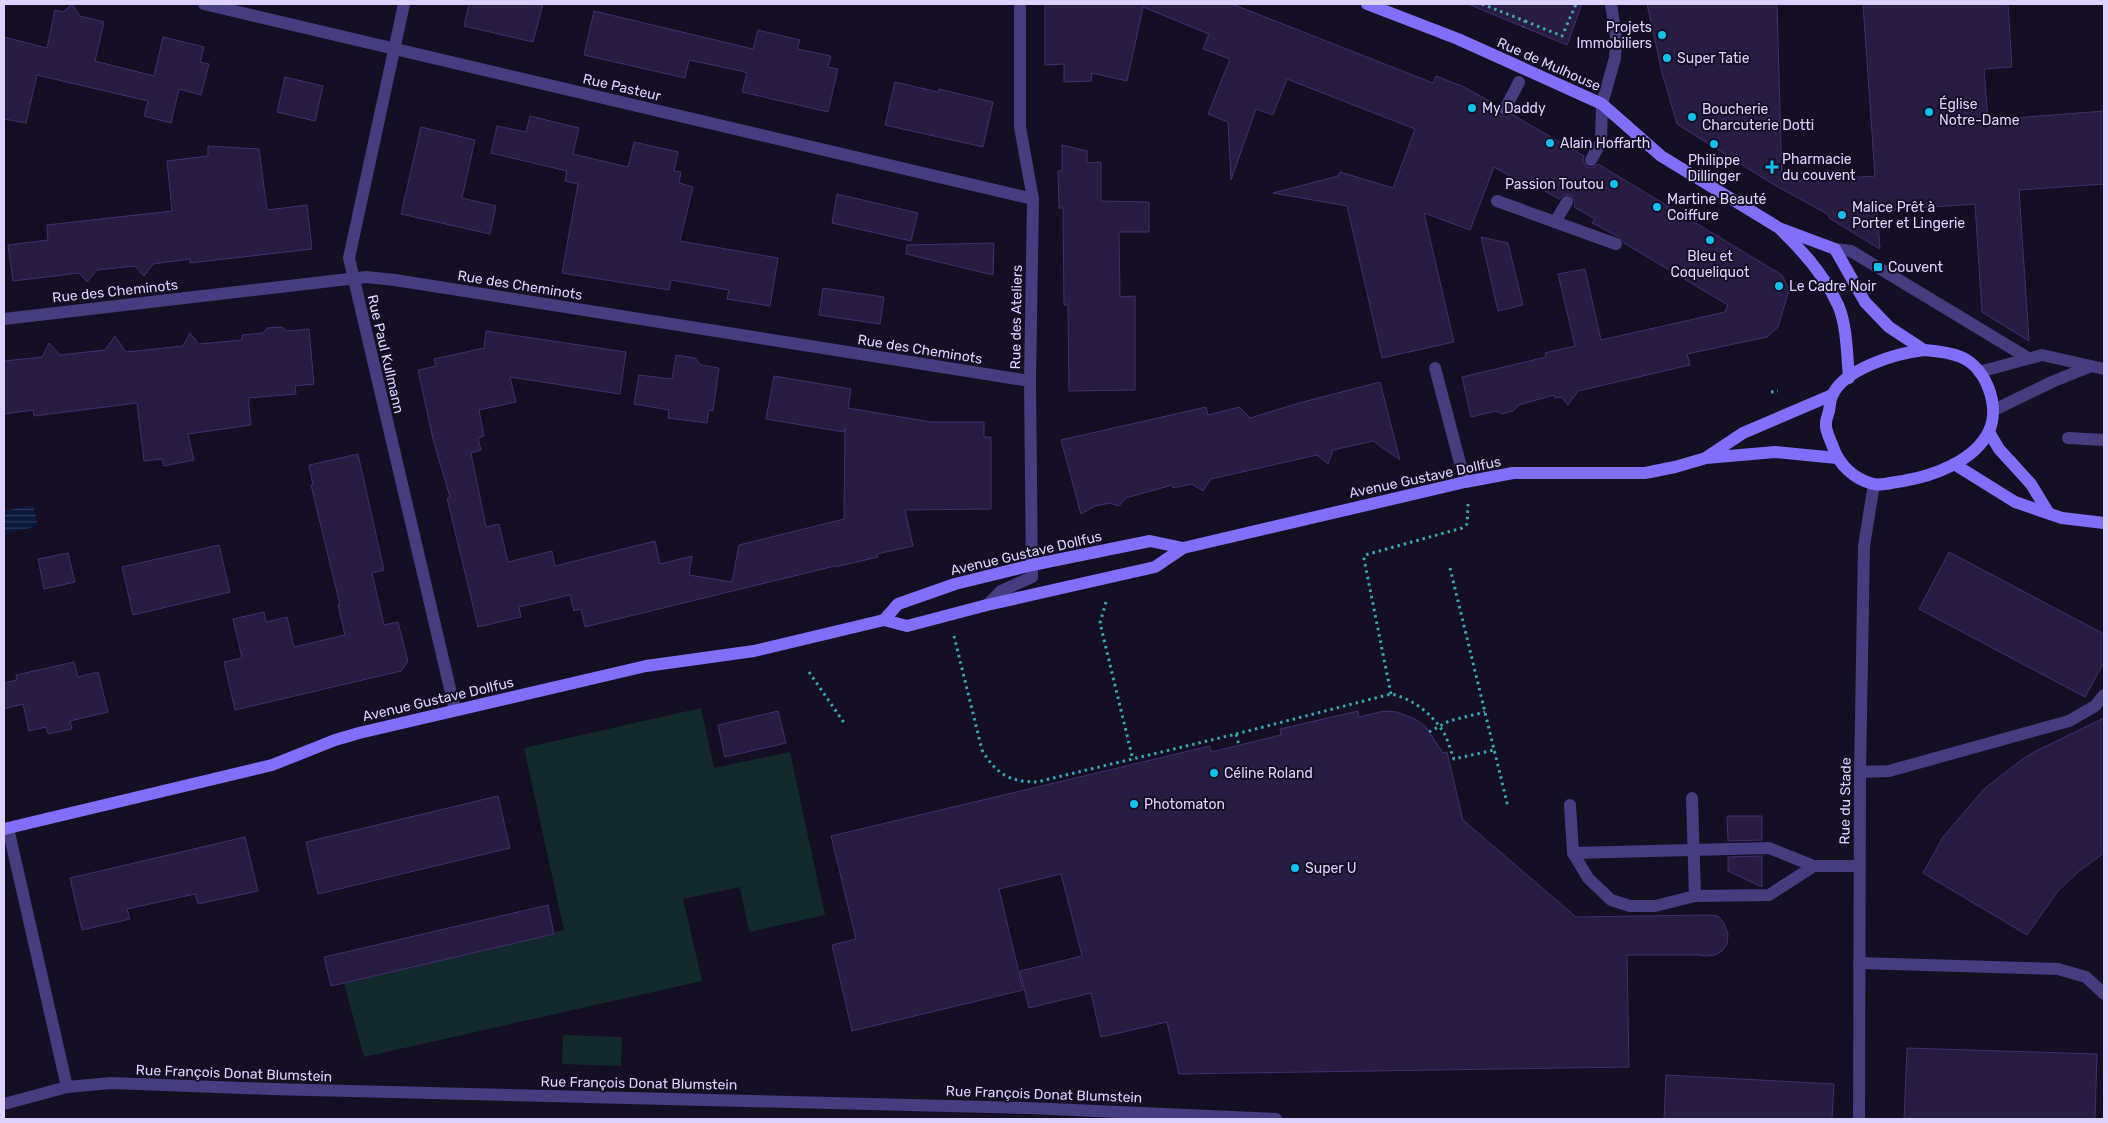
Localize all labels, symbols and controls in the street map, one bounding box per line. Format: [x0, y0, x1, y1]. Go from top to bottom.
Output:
place label: Projets Immobiliers [1576, 19, 1652, 52]
marker: Projets Immobiliers [1656, 29, 1668, 41]
street label: Rue de Mulhouse [1494, 34, 1603, 95]
place label: Super Tatie [1677, 50, 1750, 67]
marker: Super Tatie [1661, 52, 1673, 64]
street label: Rue Pasteur [581, 70, 663, 105]
place label: Église Notre-Dame [1939, 95, 2020, 129]
place label: My Daddy [1482, 100, 1546, 117]
place label: Boucherie Charcuterie Dotti [1702, 101, 1814, 134]
marker: My Daddy [1466, 102, 1478, 114]
marker: Église Notre-Dame [1923, 106, 1935, 118]
marker: Boucherie Charcuterie Dotti [1686, 111, 1698, 123]
place label: Alain Hoffarth [1560, 135, 1650, 152]
marker: Alain Hoffarth [1544, 137, 1556, 149]
marker: Philippe Dillinger [1708, 138, 1720, 150]
place label: Pharmacie du couvent [1782, 151, 1856, 184]
place label: Philippe Dillinger [1687, 152, 1741, 185]
marker: Pharmacie du couvent [1766, 161, 1778, 173]
place label: Passion Toutou [1505, 176, 1604, 193]
marker: Passion Toutou [1608, 178, 1620, 190]
place label: Martine Beauté Coiffure [1667, 191, 1767, 224]
place label: Malice Prêt à Porter et Lingerie [1852, 199, 1965, 232]
marker: Martine Beauté Coiffure [1651, 201, 1663, 213]
marker: Malice Prêt à Porter et Lingerie [1836, 209, 1848, 221]
marker: Bleu et Coqueliquot [1704, 234, 1716, 246]
place label: Bleu et Coqueliquot [1671, 248, 1750, 281]
place label: Couvent [1888, 259, 1944, 276]
marker: Couvent [1872, 261, 1884, 273]
street label: Rue des Ateliers [1007, 265, 1026, 369]
street label: Rue des Cheminots [456, 267, 584, 304]
street label: Rue des Cheminots [51, 276, 179, 307]
place label: Le Cadre Noir [1789, 278, 1877, 295]
marker: Le Cadre Noir [1773, 280, 1785, 292]
street label: Rue Paul Kullmann [364, 293, 407, 415]
street label: Rue des Cheminots [856, 331, 984, 368]
street label: Avenue Gustave Dollfus [1348, 453, 1503, 502]
street label: Avenue Gustave Dollfus [949, 528, 1103, 579]
street label: Avenue Gustave Dollfus [361, 674, 515, 725]
street label: Rue du Stade [1836, 757, 1855, 845]
place label: Céline Roland [1224, 765, 1313, 782]
marker: Céline Roland [1208, 767, 1220, 779]
place label: Photomaton [1144, 796, 1225, 813]
marker: Photomaton [1128, 798, 1140, 810]
place label: Super U [1305, 860, 1357, 877]
marker: Super U [1289, 862, 1301, 874]
street label: Rue François Donat Blumstein [135, 1062, 333, 1085]
street label: Rue François Donat Blumstein [541, 1073, 737, 1094]
street label: Rue François Donat Blumstein [945, 1083, 1143, 1106]

